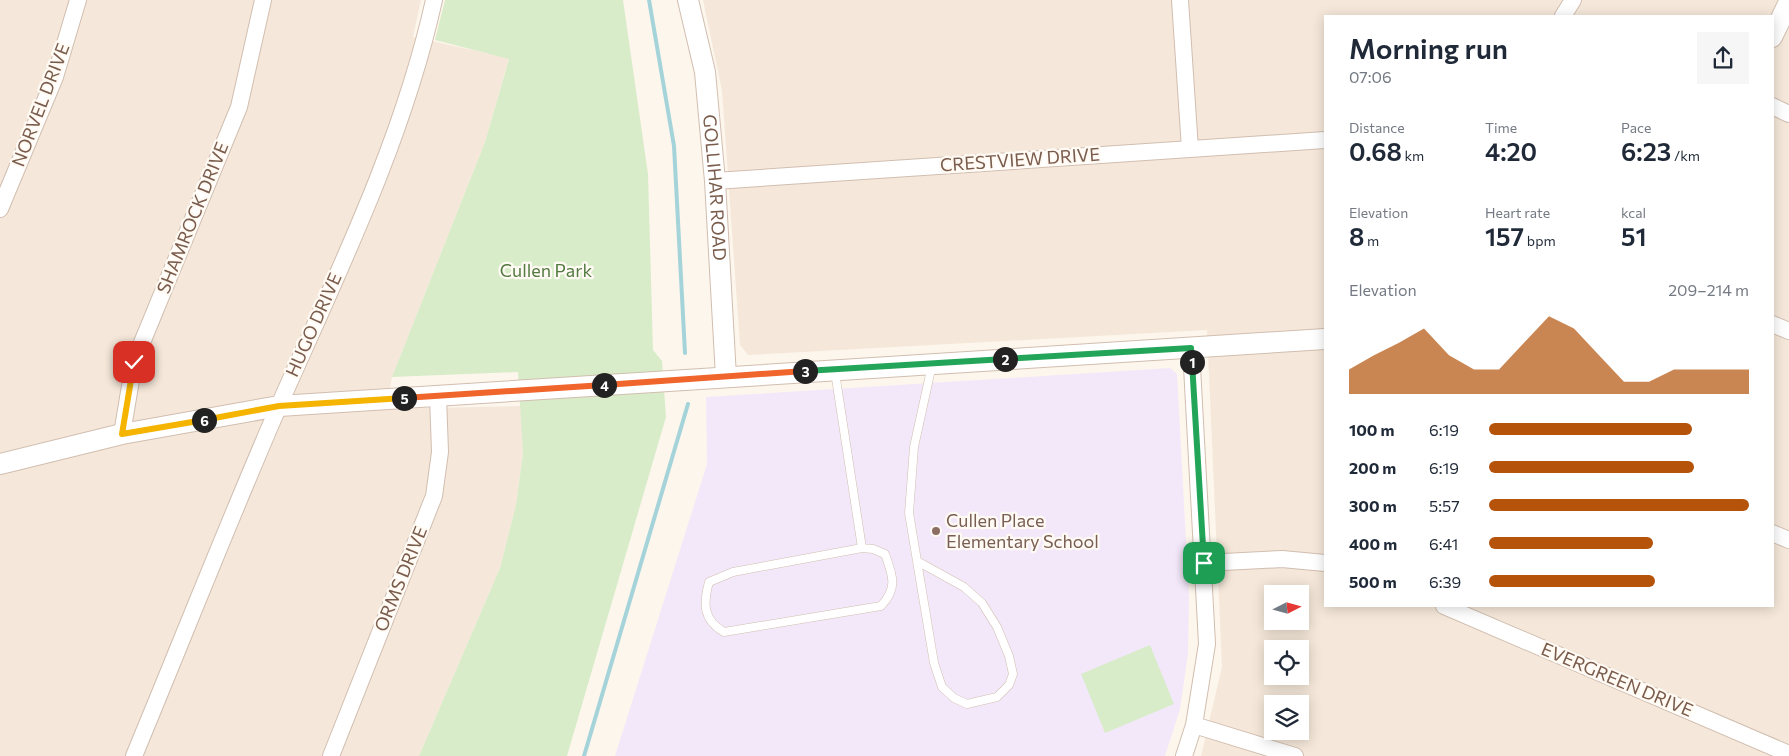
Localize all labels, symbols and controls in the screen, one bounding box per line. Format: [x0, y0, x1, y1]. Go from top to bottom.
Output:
text: Morning run [1349, 31, 1508, 65]
button: share [1697, 32, 1749, 84]
street label: NORVEL DRIVE [6, 40, 74, 169]
text: 07:06 [1349, 67, 1392, 86]
street label: GOLLIHAR ROAD [699, 113, 731, 261]
text: Distance [1349, 119, 1405, 136]
text: Time [1485, 119, 1517, 136]
text: Pace [1621, 119, 1651, 136]
text: 0.68 [1349, 136, 1402, 166]
text: 4:20 [1485, 136, 1537, 166]
text: 6:23 [1621, 136, 1671, 166]
street label: SHAMROCK DRIVE [152, 139, 233, 297]
street label: CRESTVIEW DRIVE [939, 142, 1101, 176]
text: km [1402, 147, 1424, 164]
text: /km [1671, 147, 1700, 164]
text: Elevation [1349, 204, 1408, 221]
text: Heart rate [1485, 204, 1550, 221]
text: kcal [1621, 204, 1646, 221]
text: 8 [1349, 221, 1364, 251]
text: 157 [1485, 221, 1524, 251]
text: 51 [1621, 221, 1647, 251]
text: m [1364, 232, 1379, 249]
text: bpm [1524, 232, 1556, 249]
park label: Cullen Park [500, 259, 592, 281]
street label: HUGO DRIVE [280, 269, 346, 380]
text: Elevation [1349, 280, 1417, 299]
text: 209–214 m [1668, 280, 1749, 299]
pin [113, 341, 155, 383]
pin: 2 [992, 346, 1018, 372]
icon: check [120, 348, 148, 376]
pin: 1 [1180, 350, 1204, 374]
text: 2 [1002, 351, 1009, 368]
text: 1 [1189, 354, 1196, 371]
pin: 3 [792, 358, 818, 384]
text: 3 [801, 363, 810, 380]
pin: 4 [592, 372, 616, 398]
text: 4 [600, 377, 609, 394]
pin: 5 [392, 386, 416, 410]
text: 5 [400, 390, 409, 407]
pin: 6 [192, 408, 216, 432]
text: 6 [200, 412, 209, 429]
text: 100 m [1349, 420, 1395, 439]
text: 6:19 [1429, 420, 1459, 439]
text: 200 m [1349, 458, 1396, 477]
text: 6:19 [1429, 458, 1459, 477]
text: 300 m [1349, 496, 1397, 515]
text: 5:57 [1429, 496, 1460, 515]
place label: Cullen Place Elementary School [946, 509, 1099, 552]
street label: ORMS DRIVE [369, 523, 431, 634]
marker: Cullen Place Elementary School [930, 525, 942, 537]
text: 400 m [1349, 534, 1397, 553]
text: 6:41 [1429, 534, 1458, 553]
pin [1183, 542, 1225, 584]
icon: arrive [1190, 549, 1218, 577]
text: 500 m [1349, 572, 1397, 591]
text: 6:39 [1429, 572, 1461, 591]
north arrow [1264, 585, 1309, 630]
map controls [1264, 585, 1309, 740]
street label: EVERGREEN DRIVE [1538, 637, 1697, 721]
button: locate [1264, 640, 1309, 685]
button: layers [1264, 695, 1309, 740]

